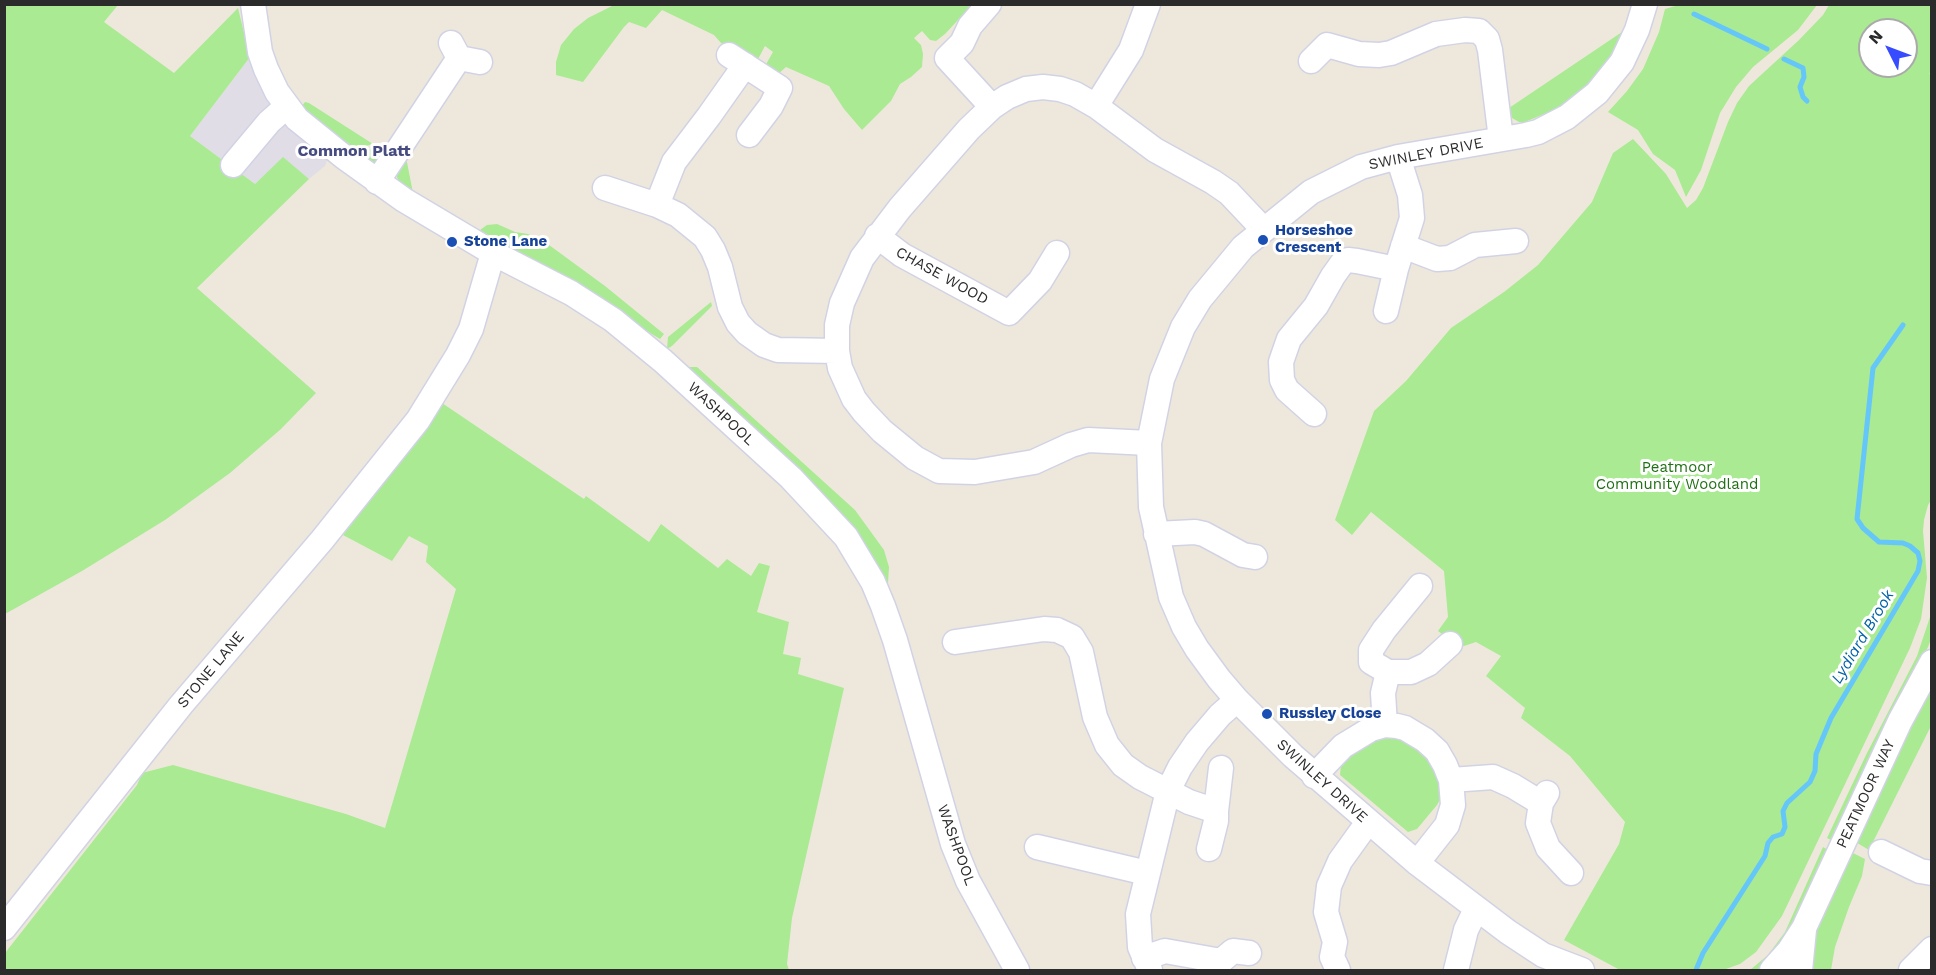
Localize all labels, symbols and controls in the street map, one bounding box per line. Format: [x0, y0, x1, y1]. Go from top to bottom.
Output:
north arrow [1858, 18, 1918, 78]
text: N [1865, 26, 1887, 48]
street label: SWINLEY DRIVE [1367, 134, 1485, 174]
district label: Common Platt [297, 141, 411, 161]
place label: Horseshoe Crescent [1275, 222, 1353, 257]
place label: Stone Lane [464, 233, 547, 251]
marker: Horseshoe Crescent [1256, 233, 1270, 247]
marker: Stone Lane [445, 235, 459, 249]
street label: CHASE WOOD [893, 243, 991, 309]
street label: WASHPOOL [684, 379, 758, 449]
park label: Peatmoor Community Woodland [1596, 459, 1758, 494]
water label: Lydiard Brook [1828, 587, 1898, 687]
street label: STONE LANE [174, 628, 248, 712]
place label: Russley Close [1279, 705, 1381, 723]
marker: Russley Close [1260, 707, 1274, 721]
street label: SWINLEY DRIVE [1273, 735, 1371, 827]
street label: PEATMOOR WAY [1833, 737, 1899, 851]
street label: WASHPOOL [933, 802, 979, 888]

